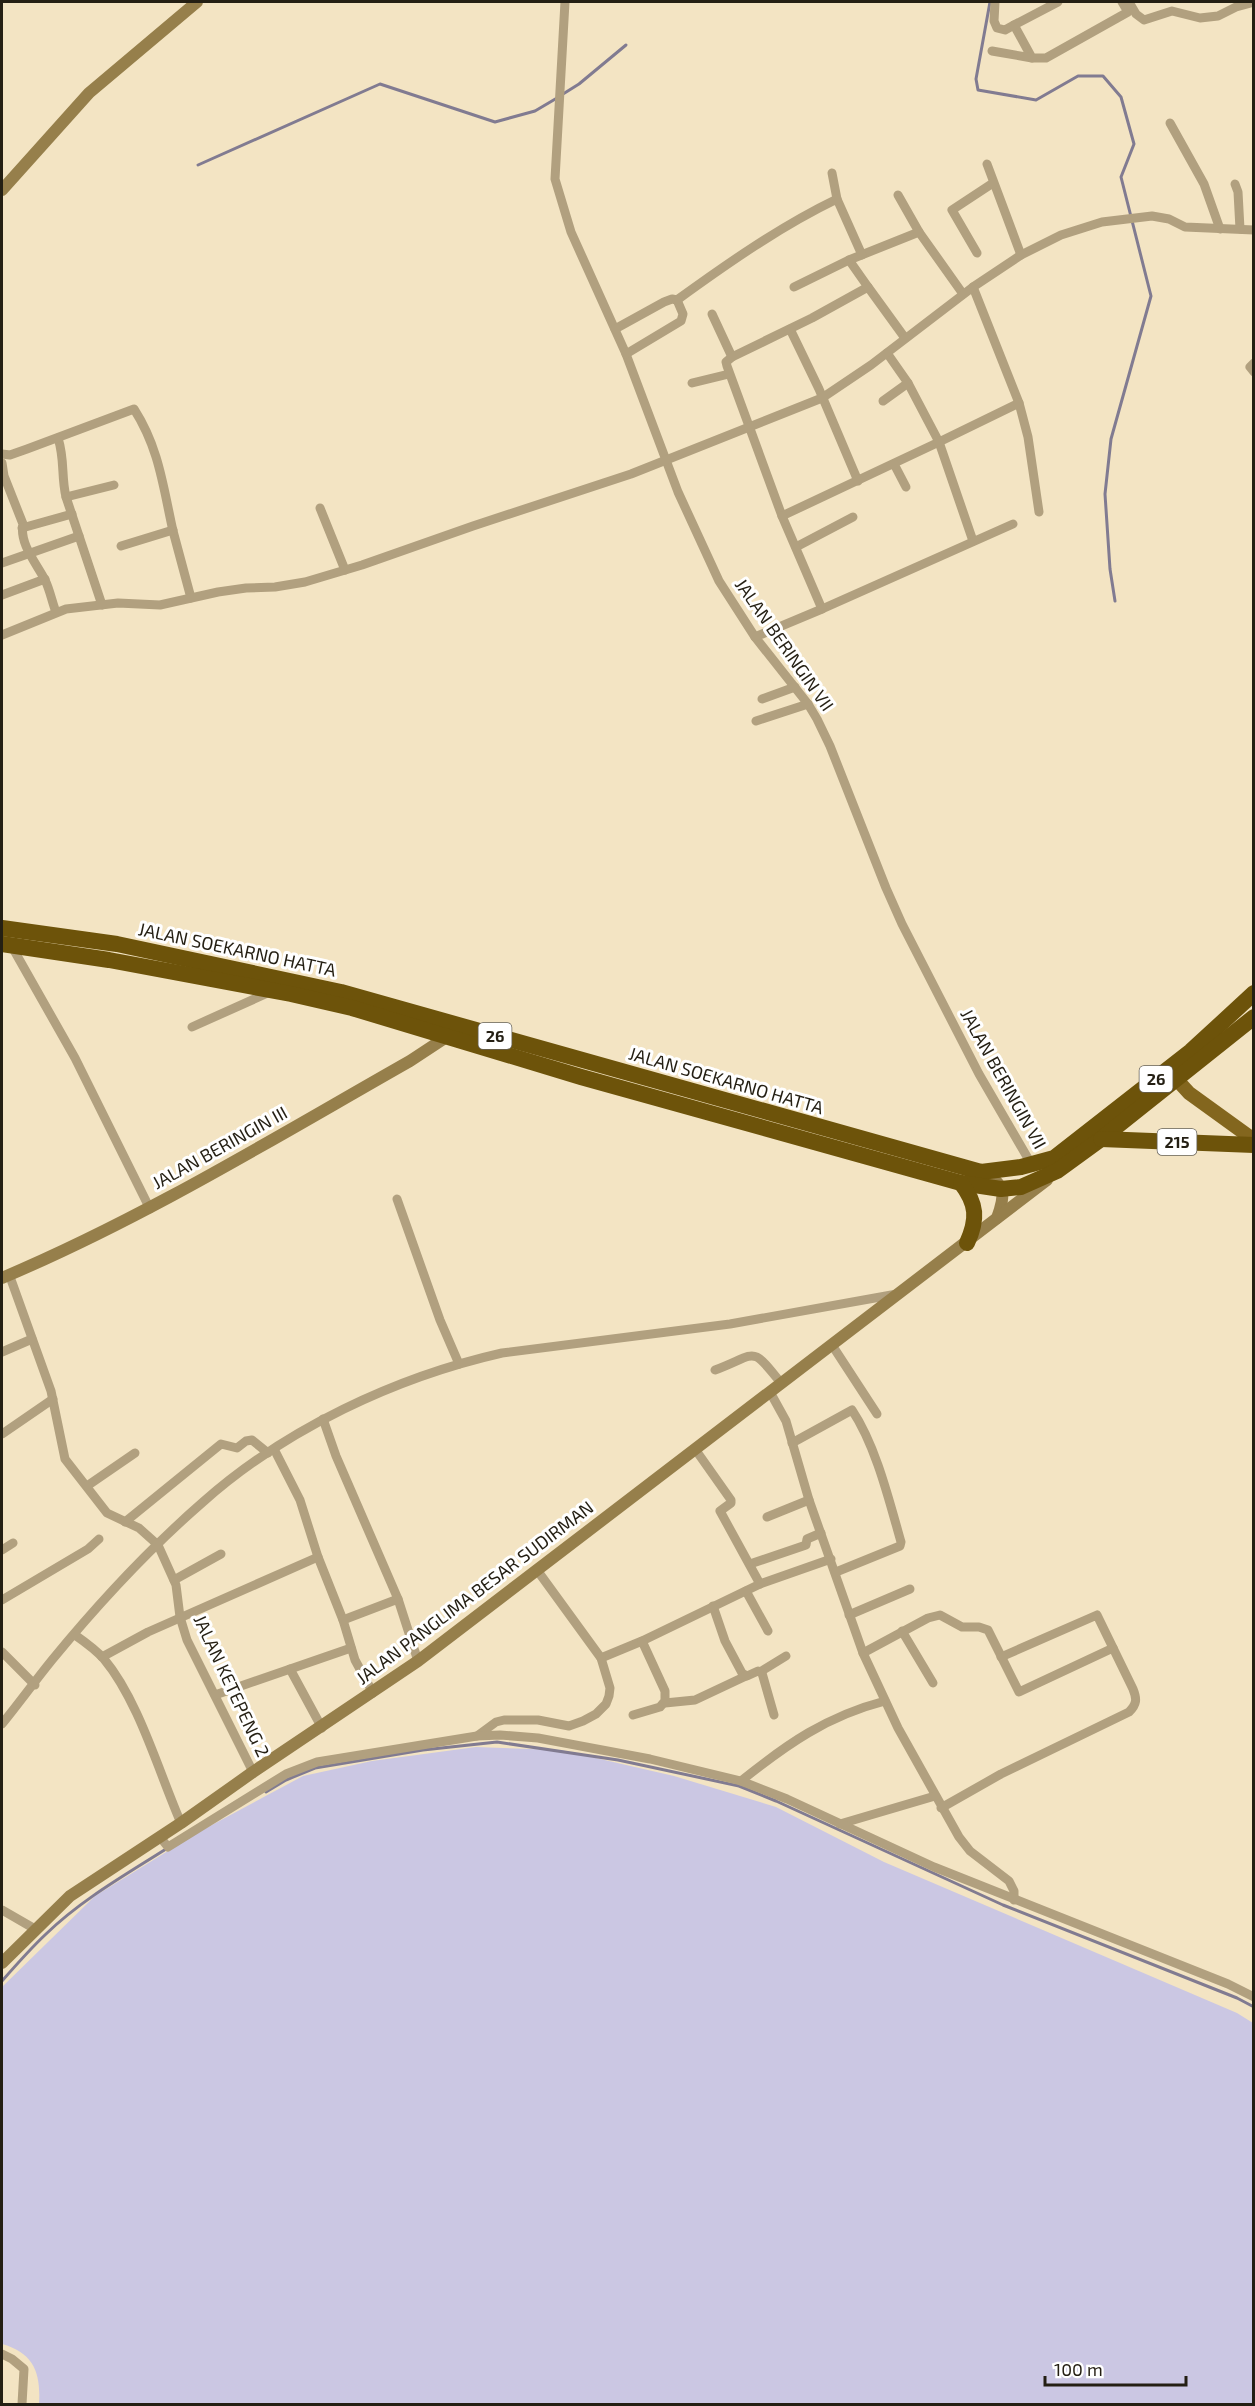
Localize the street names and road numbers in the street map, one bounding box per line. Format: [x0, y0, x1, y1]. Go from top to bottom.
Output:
street label: JALAN BERINGIN VII [731, 574, 839, 715]
street label: JALAN SOEKARNO HATTA [136, 917, 339, 981]
street label: JALAN BERINGIN VII [956, 1005, 1052, 1152]
road number: 26 [478, 1023, 512, 1049]
street label: JALAN SOEKARNO HATTA [626, 1042, 827, 1119]
road number: 26 [1140, 1066, 1172, 1092]
street label: JALAN BERINGIN III [148, 1101, 291, 1193]
road number: 215 [1158, 1129, 1196, 1155]
street label: JALAN PANGLIMA BESAR SUDIRMAN [351, 1496, 597, 1689]
street label: JALAN KETEPENG 2 [189, 1611, 275, 1760]

